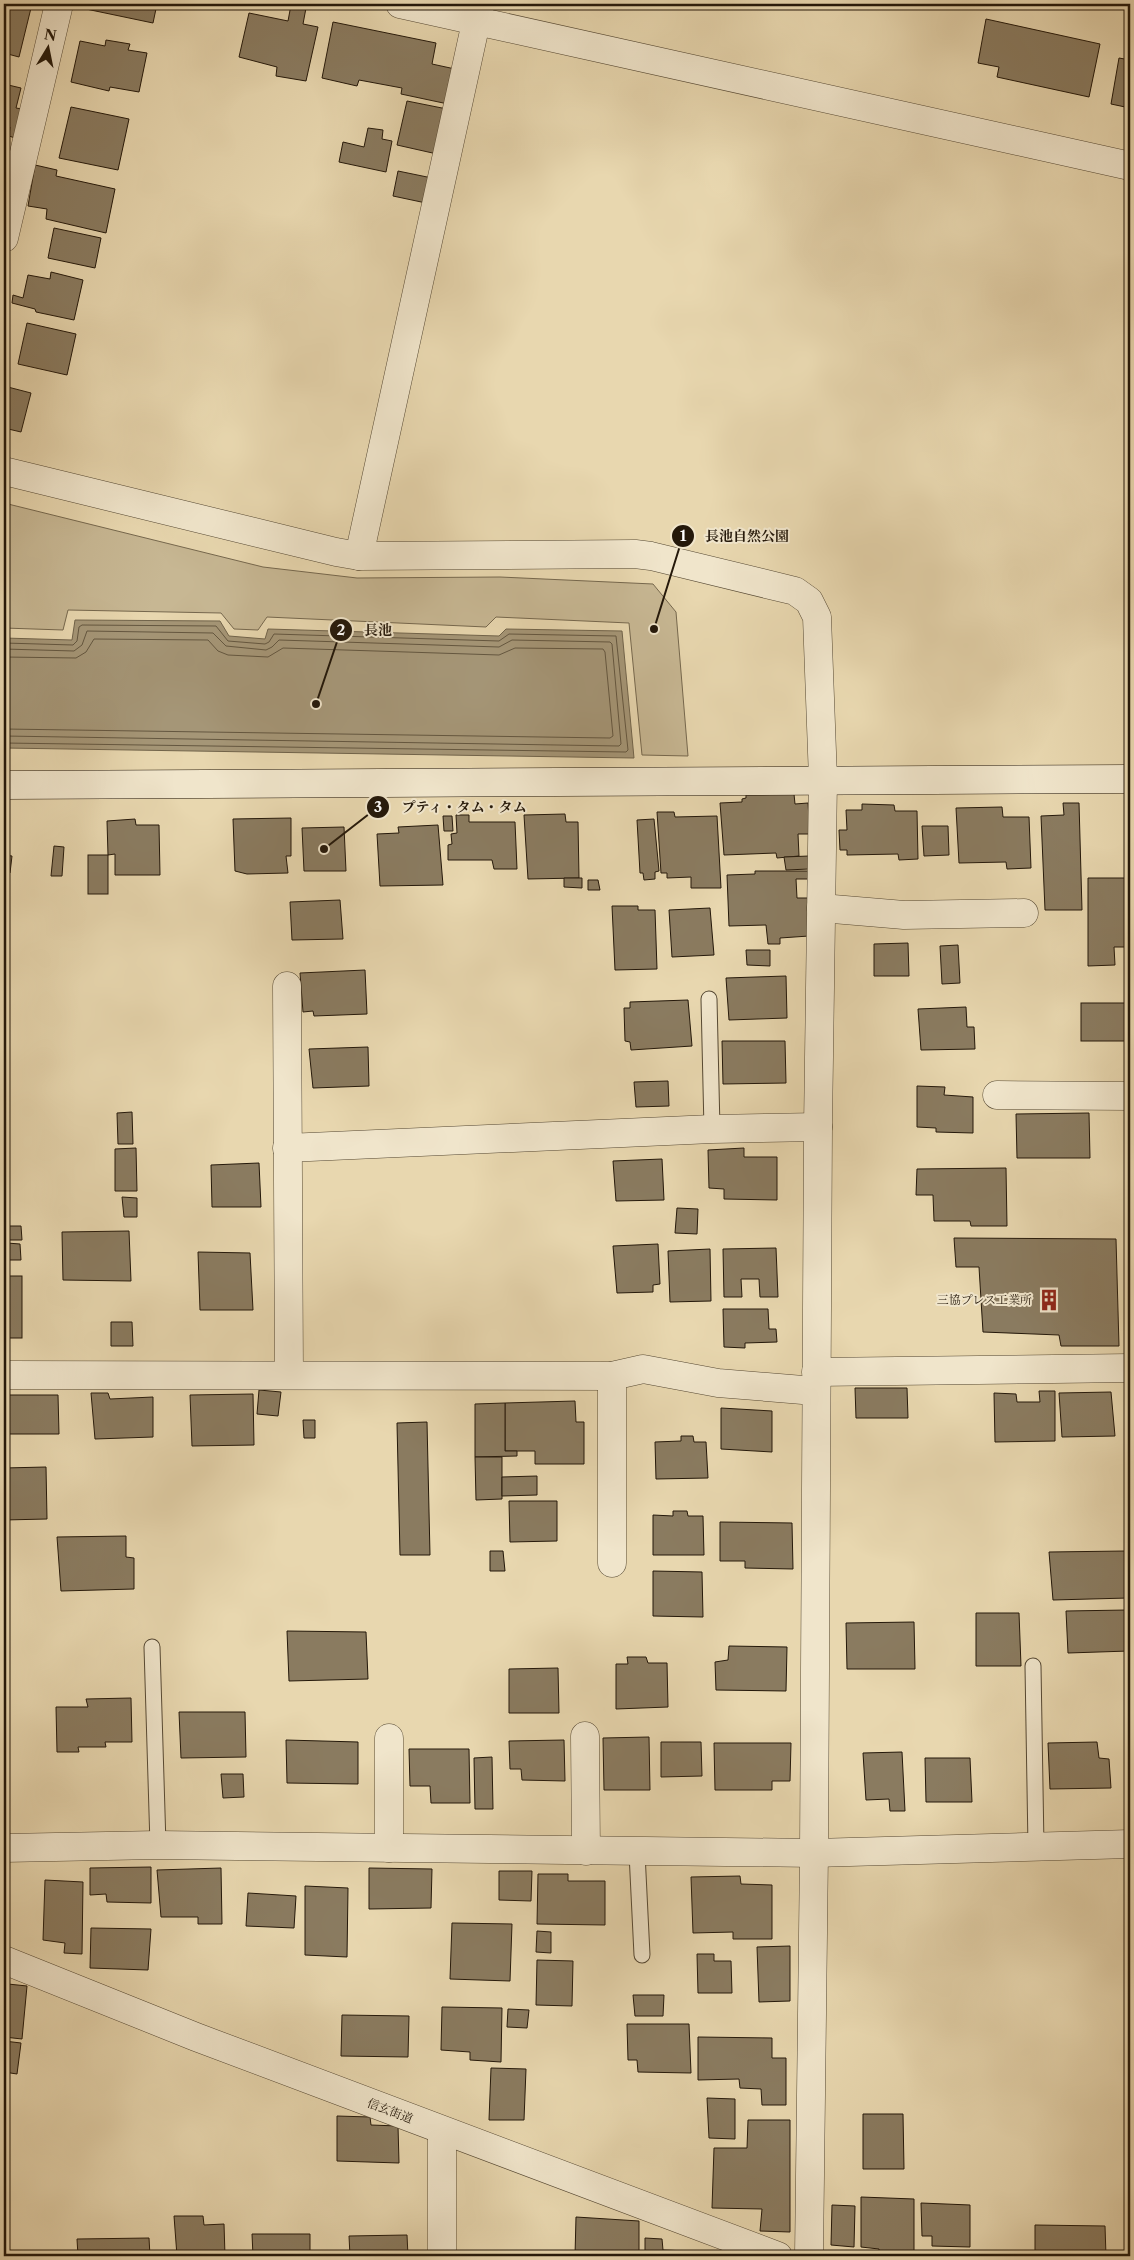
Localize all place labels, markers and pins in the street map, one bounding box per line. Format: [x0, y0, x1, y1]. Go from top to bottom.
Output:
callout: 長池自然公園 [670, 522, 799, 551]
callout: 長池 [329, 615, 402, 644]
callout: プティ・タム・タム [366, 793, 537, 822]
building icon: 三協プレス工業所 [1036, 1287, 1062, 1313]
place label: 三協プレス工業所 [937, 1292, 1032, 1307]

